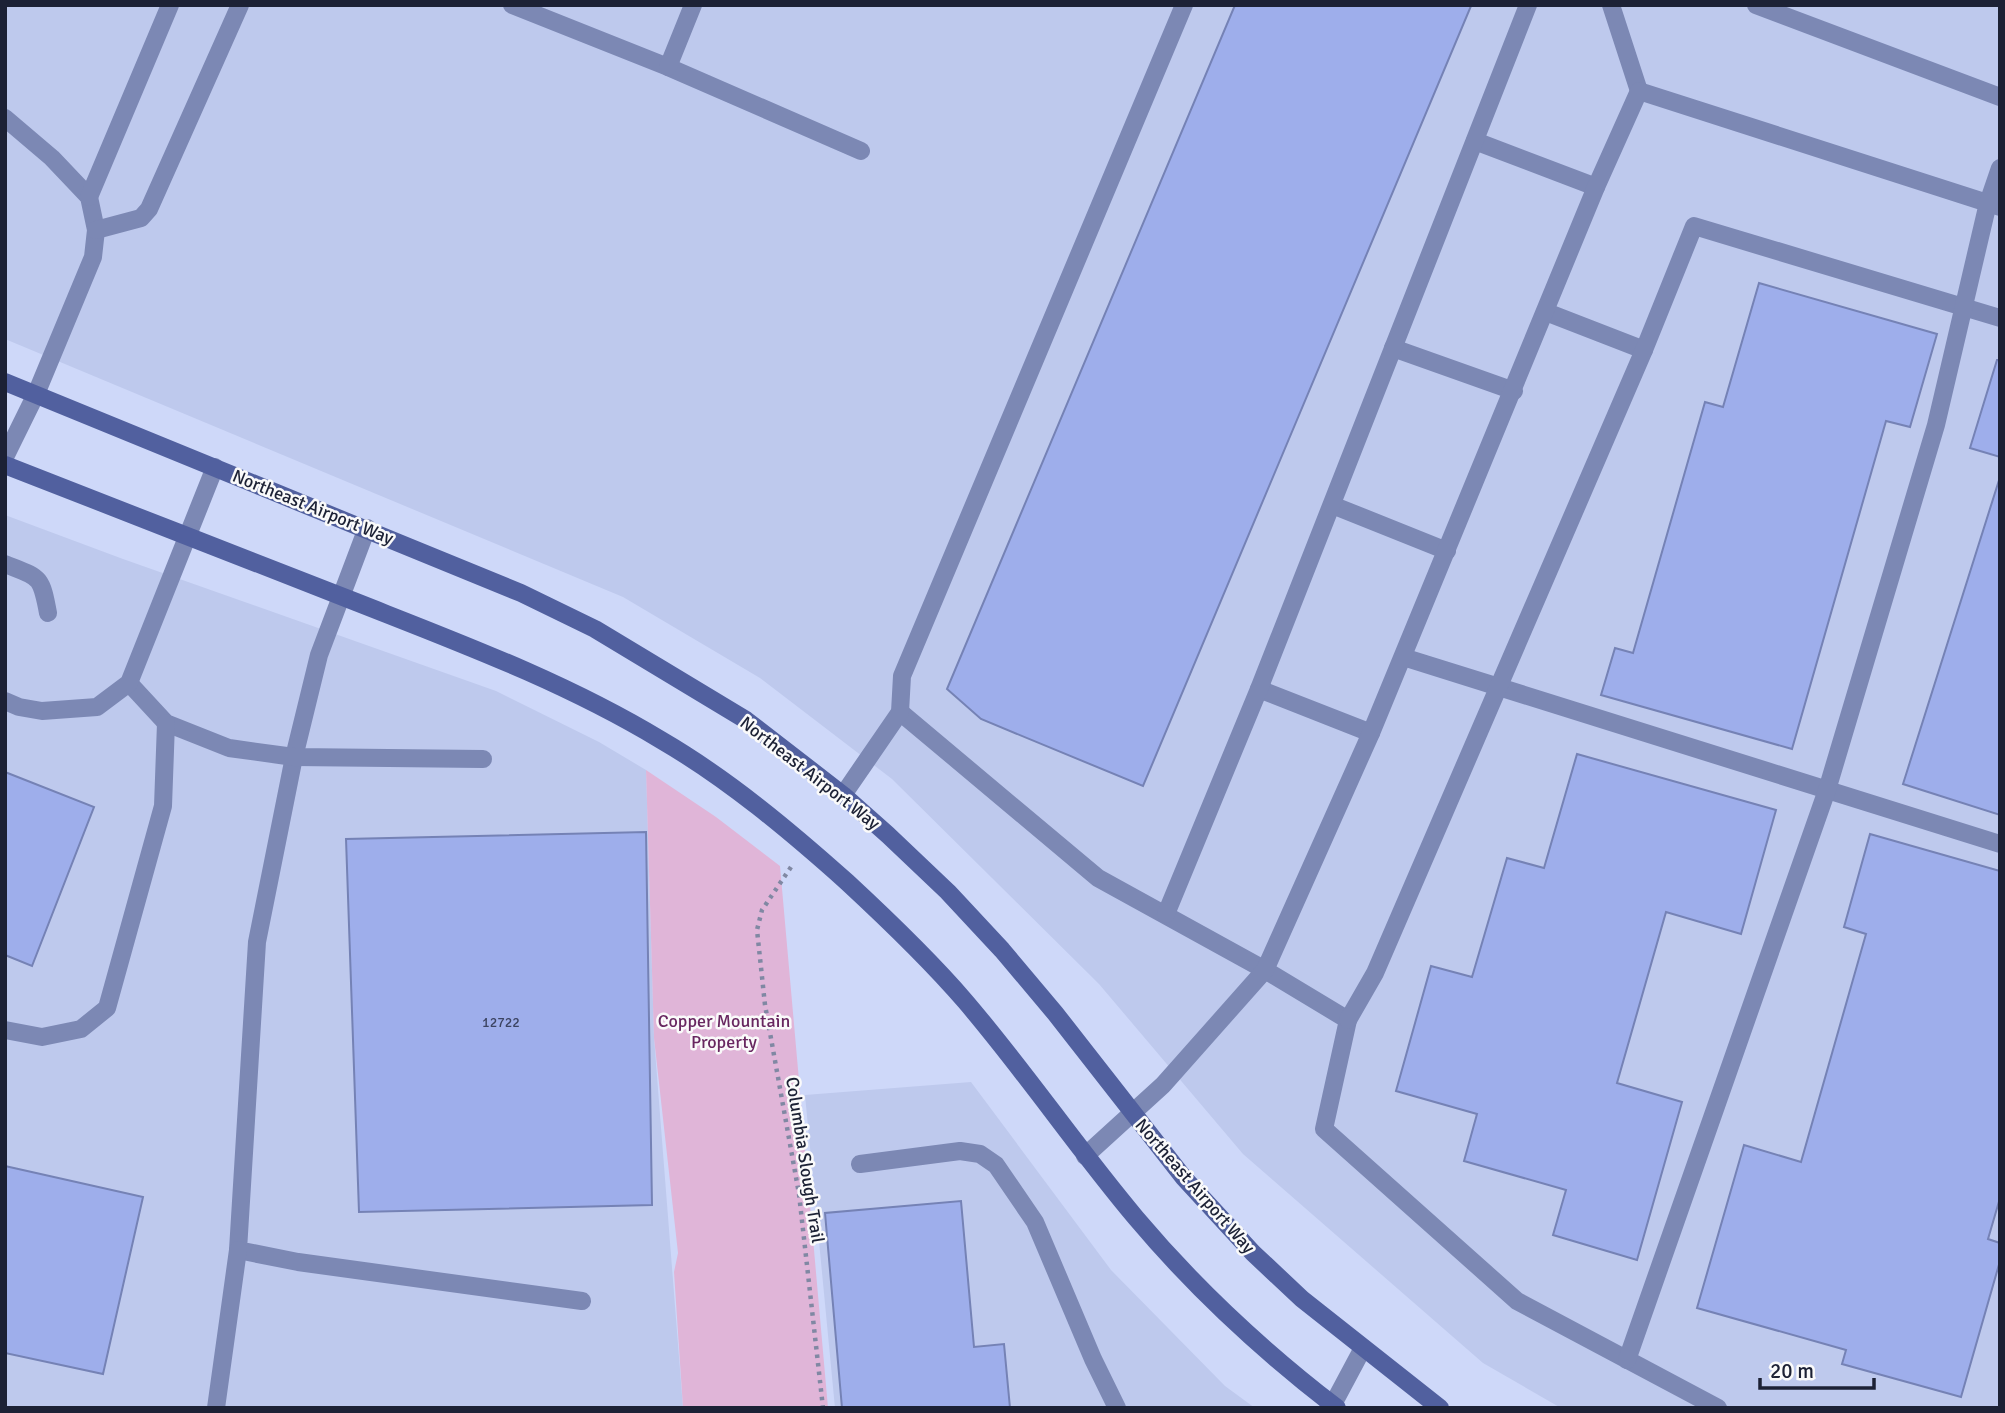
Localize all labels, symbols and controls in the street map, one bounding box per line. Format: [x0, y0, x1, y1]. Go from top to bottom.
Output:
street label: Northeast Airport Way [229, 465, 397, 550]
street label: Northeast Airport Way [736, 712, 885, 835]
park label: Copper Mountain Property [658, 1010, 790, 1053]
house number: 12722 [482, 1014, 520, 1031]
street label: Columbia Slough Trail [781, 1075, 829, 1245]
street label: Northeast Airport Way [1130, 1114, 1260, 1258]
scale bar [1760, 1346, 1874, 1390]
text: 20 m [1770, 1358, 1814, 1384]

